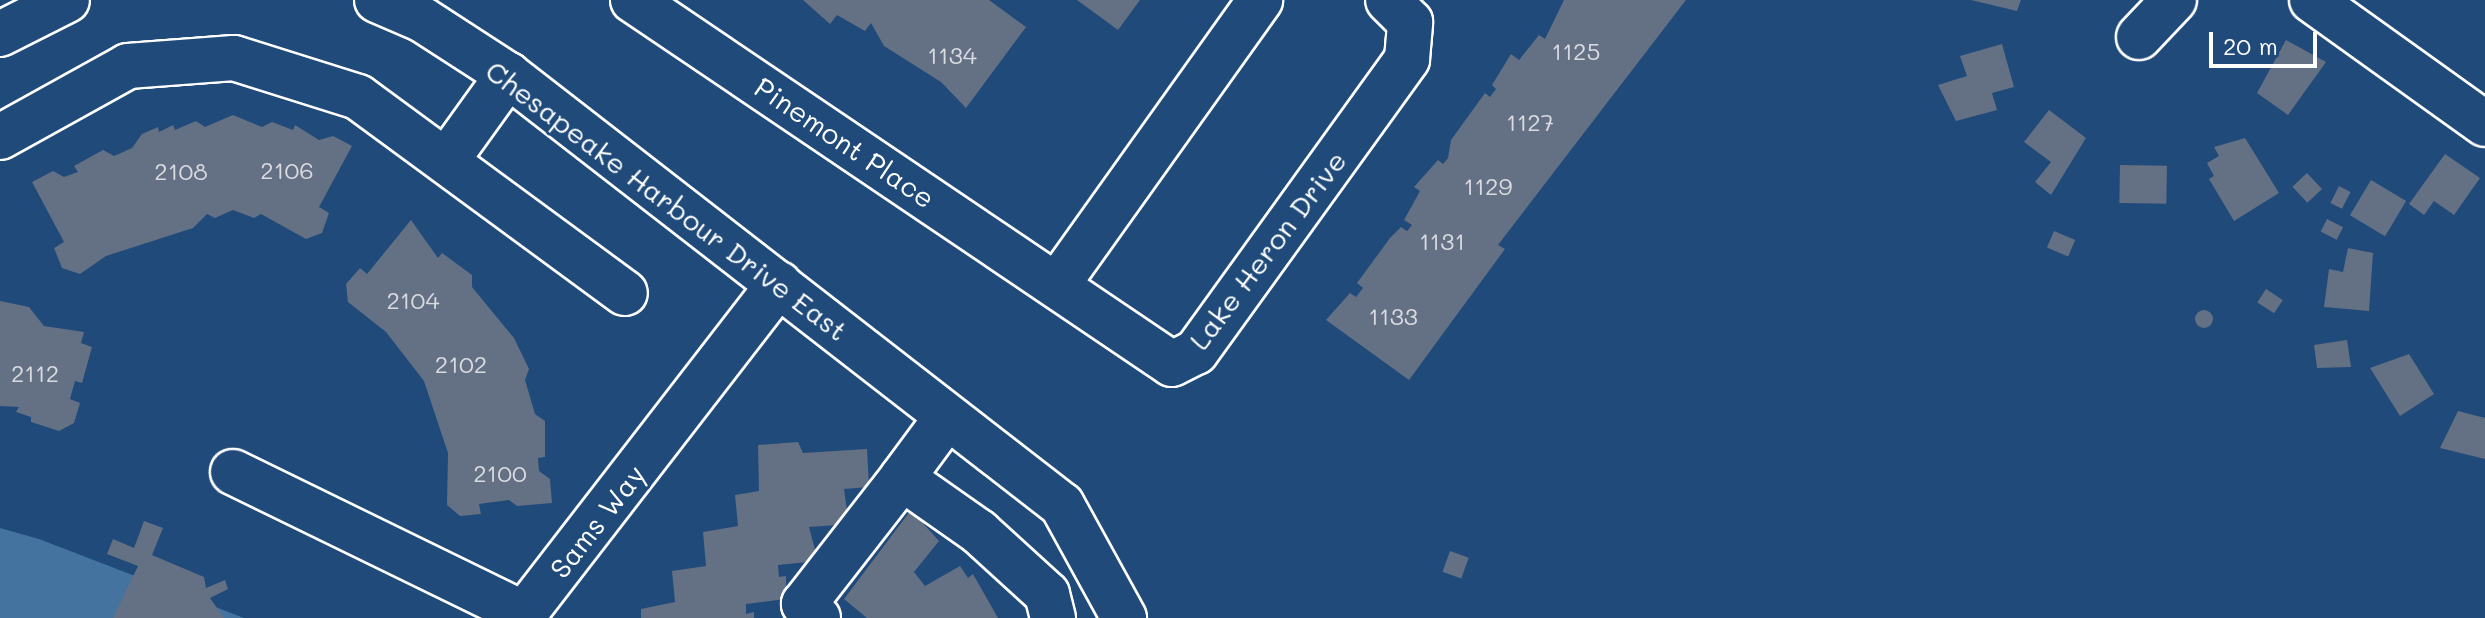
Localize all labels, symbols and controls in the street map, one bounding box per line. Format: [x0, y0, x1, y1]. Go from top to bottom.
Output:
scale bar [2213, 16, 2321, 66]
text: 20 m [2223, 30, 2278, 61]
house number: 1125 [1552, 37, 1600, 65]
house number: 1134 [927, 41, 977, 69]
street label: Chesapeake Harbour Drive East [480, 53, 854, 347]
street label: Pinemont Place [749, 69, 941, 215]
house number: 1127 [1506, 108, 1554, 136]
street label: Lake Heron Drive [1181, 144, 1353, 356]
house number: 2106 [260, 156, 314, 184]
house number: 2108 [154, 157, 208, 185]
house number: 1129 [1463, 172, 1513, 200]
house number: 1131 [1419, 227, 1465, 255]
house number: 2104 [387, 286, 439, 314]
house number: 1133 [1368, 302, 1418, 330]
house number: 2102 [435, 350, 487, 378]
house number: 2112 [11, 359, 59, 387]
street label: Sams Way [542, 458, 652, 584]
house number: 2100 [473, 459, 527, 487]

